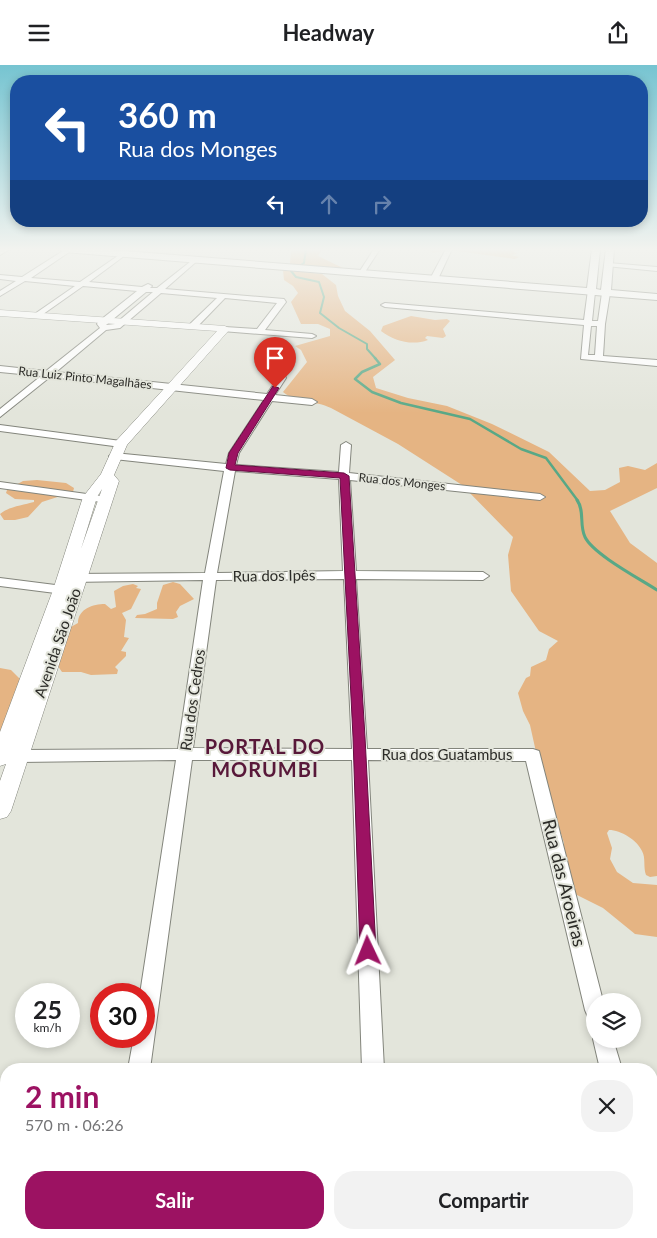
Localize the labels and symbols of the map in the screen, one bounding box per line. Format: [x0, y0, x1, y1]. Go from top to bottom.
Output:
pin [254, 337, 296, 388]
street label: Rua Luiz Pinto Magalhães [18, 363, 152, 392]
street label: Rua dos Monges [358, 470, 446, 494]
street label: Rua dos Ipês [232, 565, 316, 585]
street label: Avenida São João [30, 586, 84, 700]
street label: Rua dos Cedros [176, 648, 208, 752]
district label: PORTAL DO MORUMBI [205, 734, 325, 781]
street label: Rua dos Guatambus [382, 745, 512, 763]
street label: Rua das Aroeiras [538, 817, 592, 949]
position arrow [341, 924, 393, 976]
speed limit sign: 30 [90, 983, 155, 1048]

